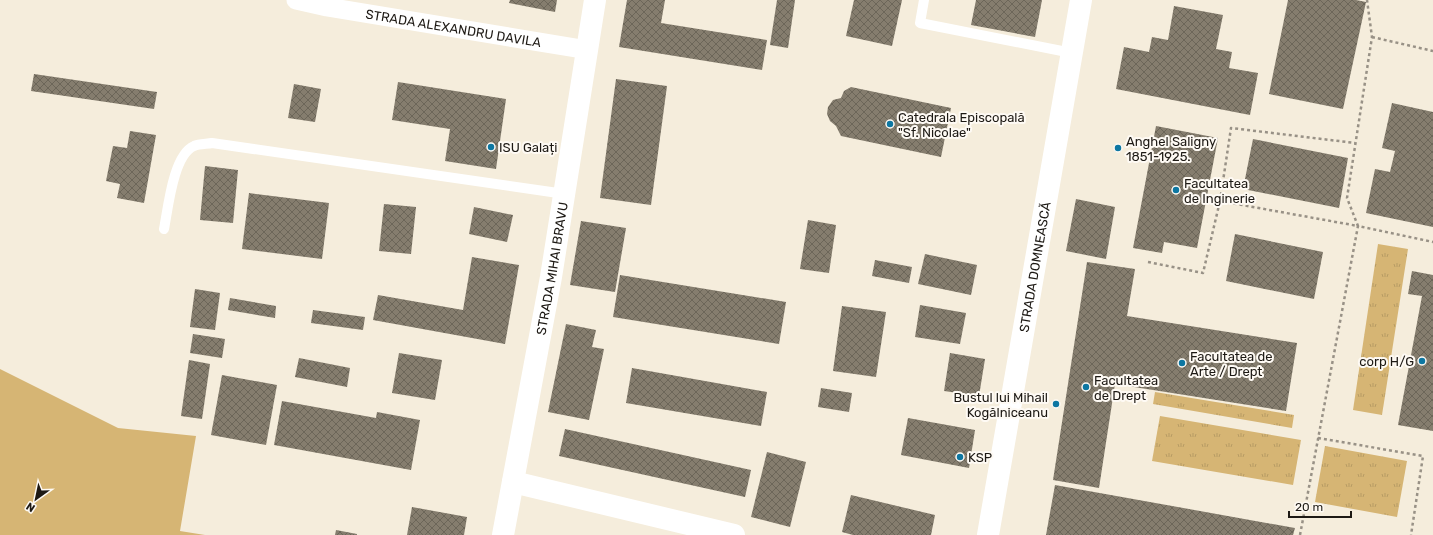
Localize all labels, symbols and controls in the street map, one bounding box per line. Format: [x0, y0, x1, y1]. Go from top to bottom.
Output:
street label: STRADA ALEXANDRU DAVILA [365, 6, 543, 50]
place label: Catedrala Episcopală "Sf. Nicolae" [898, 110, 1025, 140]
marker: Catedrala Episcopală "Sf. Nicolae" [885, 119, 895, 129]
place label: Anghel Saligny 1851-1925. [1126, 134, 1216, 164]
place label: ISU Galați [499, 140, 557, 155]
marker: ISU Galați [486, 142, 496, 152]
marker: Anghel Saligny 1851-1925. [1113, 143, 1123, 153]
place label: Facultatea de Inginerie [1184, 176, 1255, 207]
marker: Facultatea de Inginerie [1171, 185, 1181, 195]
street label: STRADA DOMNEASCĂ [1016, 200, 1053, 333]
street label: STRADA MIHAI BRAVU [533, 201, 570, 336]
place label: Facultatea de Arte / Drept [1190, 349, 1273, 379]
place label: corp H/G [1359, 354, 1414, 369]
marker: corp H/G [1417, 356, 1427, 366]
marker: Facultatea de Arte / Drept [1177, 358, 1187, 368]
place label: Facultatea de Drept [1094, 373, 1158, 403]
marker: Facultatea de Drept [1081, 382, 1091, 392]
place label: Bustul lui Mihail Kogălniceanu [953, 390, 1048, 421]
marker: Bustul lui Mihail Kogălniceanu [1051, 399, 1061, 409]
place label: KSP [968, 450, 992, 465]
marker: KSP [955, 452, 965, 462]
north arrow [16, 479, 56, 519]
scale bar [1289, 493, 1351, 519]
text: N [24, 499, 38, 515]
text: 20 m [1295, 500, 1323, 514]

